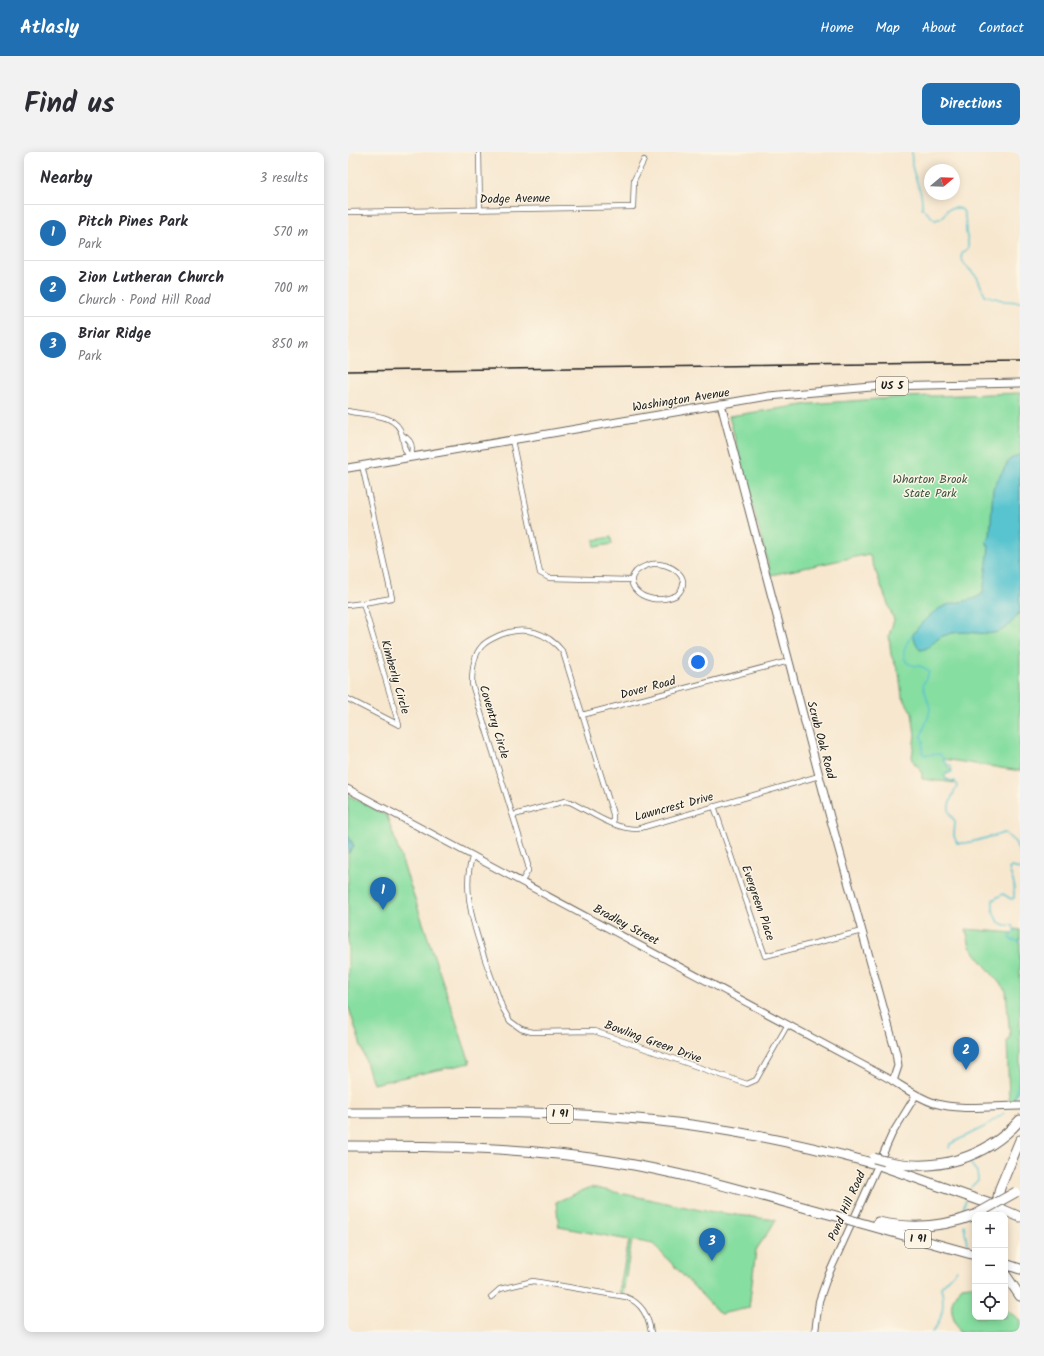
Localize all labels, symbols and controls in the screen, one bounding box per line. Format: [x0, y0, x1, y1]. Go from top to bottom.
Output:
text: Atlasly [20, 13, 79, 43]
text: Home [820, 17, 854, 39]
text: Map [876, 17, 900, 39]
text: About [922, 17, 956, 39]
text: Contact [978, 17, 1024, 39]
text: Find us [24, 82, 115, 127]
button: Directions [922, 83, 1020, 125]
north arrow [924, 164, 960, 200]
text: Nearby [40, 165, 92, 192]
text: 3 results [260, 168, 308, 189]
street label: Dodge Avenue [480, 189, 551, 209]
text: Pitch Pines Park [78, 210, 188, 234]
text: 1 [51, 222, 55, 243]
text: 570 m [273, 222, 308, 243]
text: Park [78, 234, 102, 255]
text: Zion Lutheran Church [78, 266, 224, 290]
text: 2 [49, 278, 57, 299]
text: 700 m [273, 278, 308, 299]
text: Church · Pond Hill Road [78, 290, 211, 311]
text: Briar Ridge [78, 322, 151, 346]
text: 3 [49, 334, 57, 355]
text: 850 m [271, 334, 308, 355]
text: Park [78, 346, 102, 367]
road number: US 5 [876, 377, 908, 395]
street label: Washington Avenue [631, 383, 732, 417]
park label: Wharton Brook State Park [893, 470, 968, 503]
street label: Kimberly Circle [375, 638, 415, 717]
your location [688, 652, 708, 672]
street label: Dover Road [618, 671, 679, 704]
street label: Coventry Circle [474, 683, 514, 762]
street label: Scrub Oak Road [801, 699, 841, 782]
street label: Lawncrest Drive [632, 787, 716, 827]
street label: Evergreen Place [736, 863, 780, 944]
pin: 1 [370, 877, 396, 910]
street label: Bradley Street [590, 900, 663, 951]
street label: Bowling Green Drive [602, 1016, 705, 1069]
pin: 2 [953, 1037, 979, 1070]
road number: I 91 [547, 1105, 573, 1123]
street label: Pond Hill Road [823, 1167, 871, 1244]
map controls [972, 1212, 1008, 1320]
button: + [972, 1212, 1008, 1248]
pin: 3 [699, 1228, 725, 1261]
road number: I 91 [905, 1230, 931, 1248]
button: − [972, 1248, 1008, 1284]
button: locate [972, 1284, 1008, 1320]

